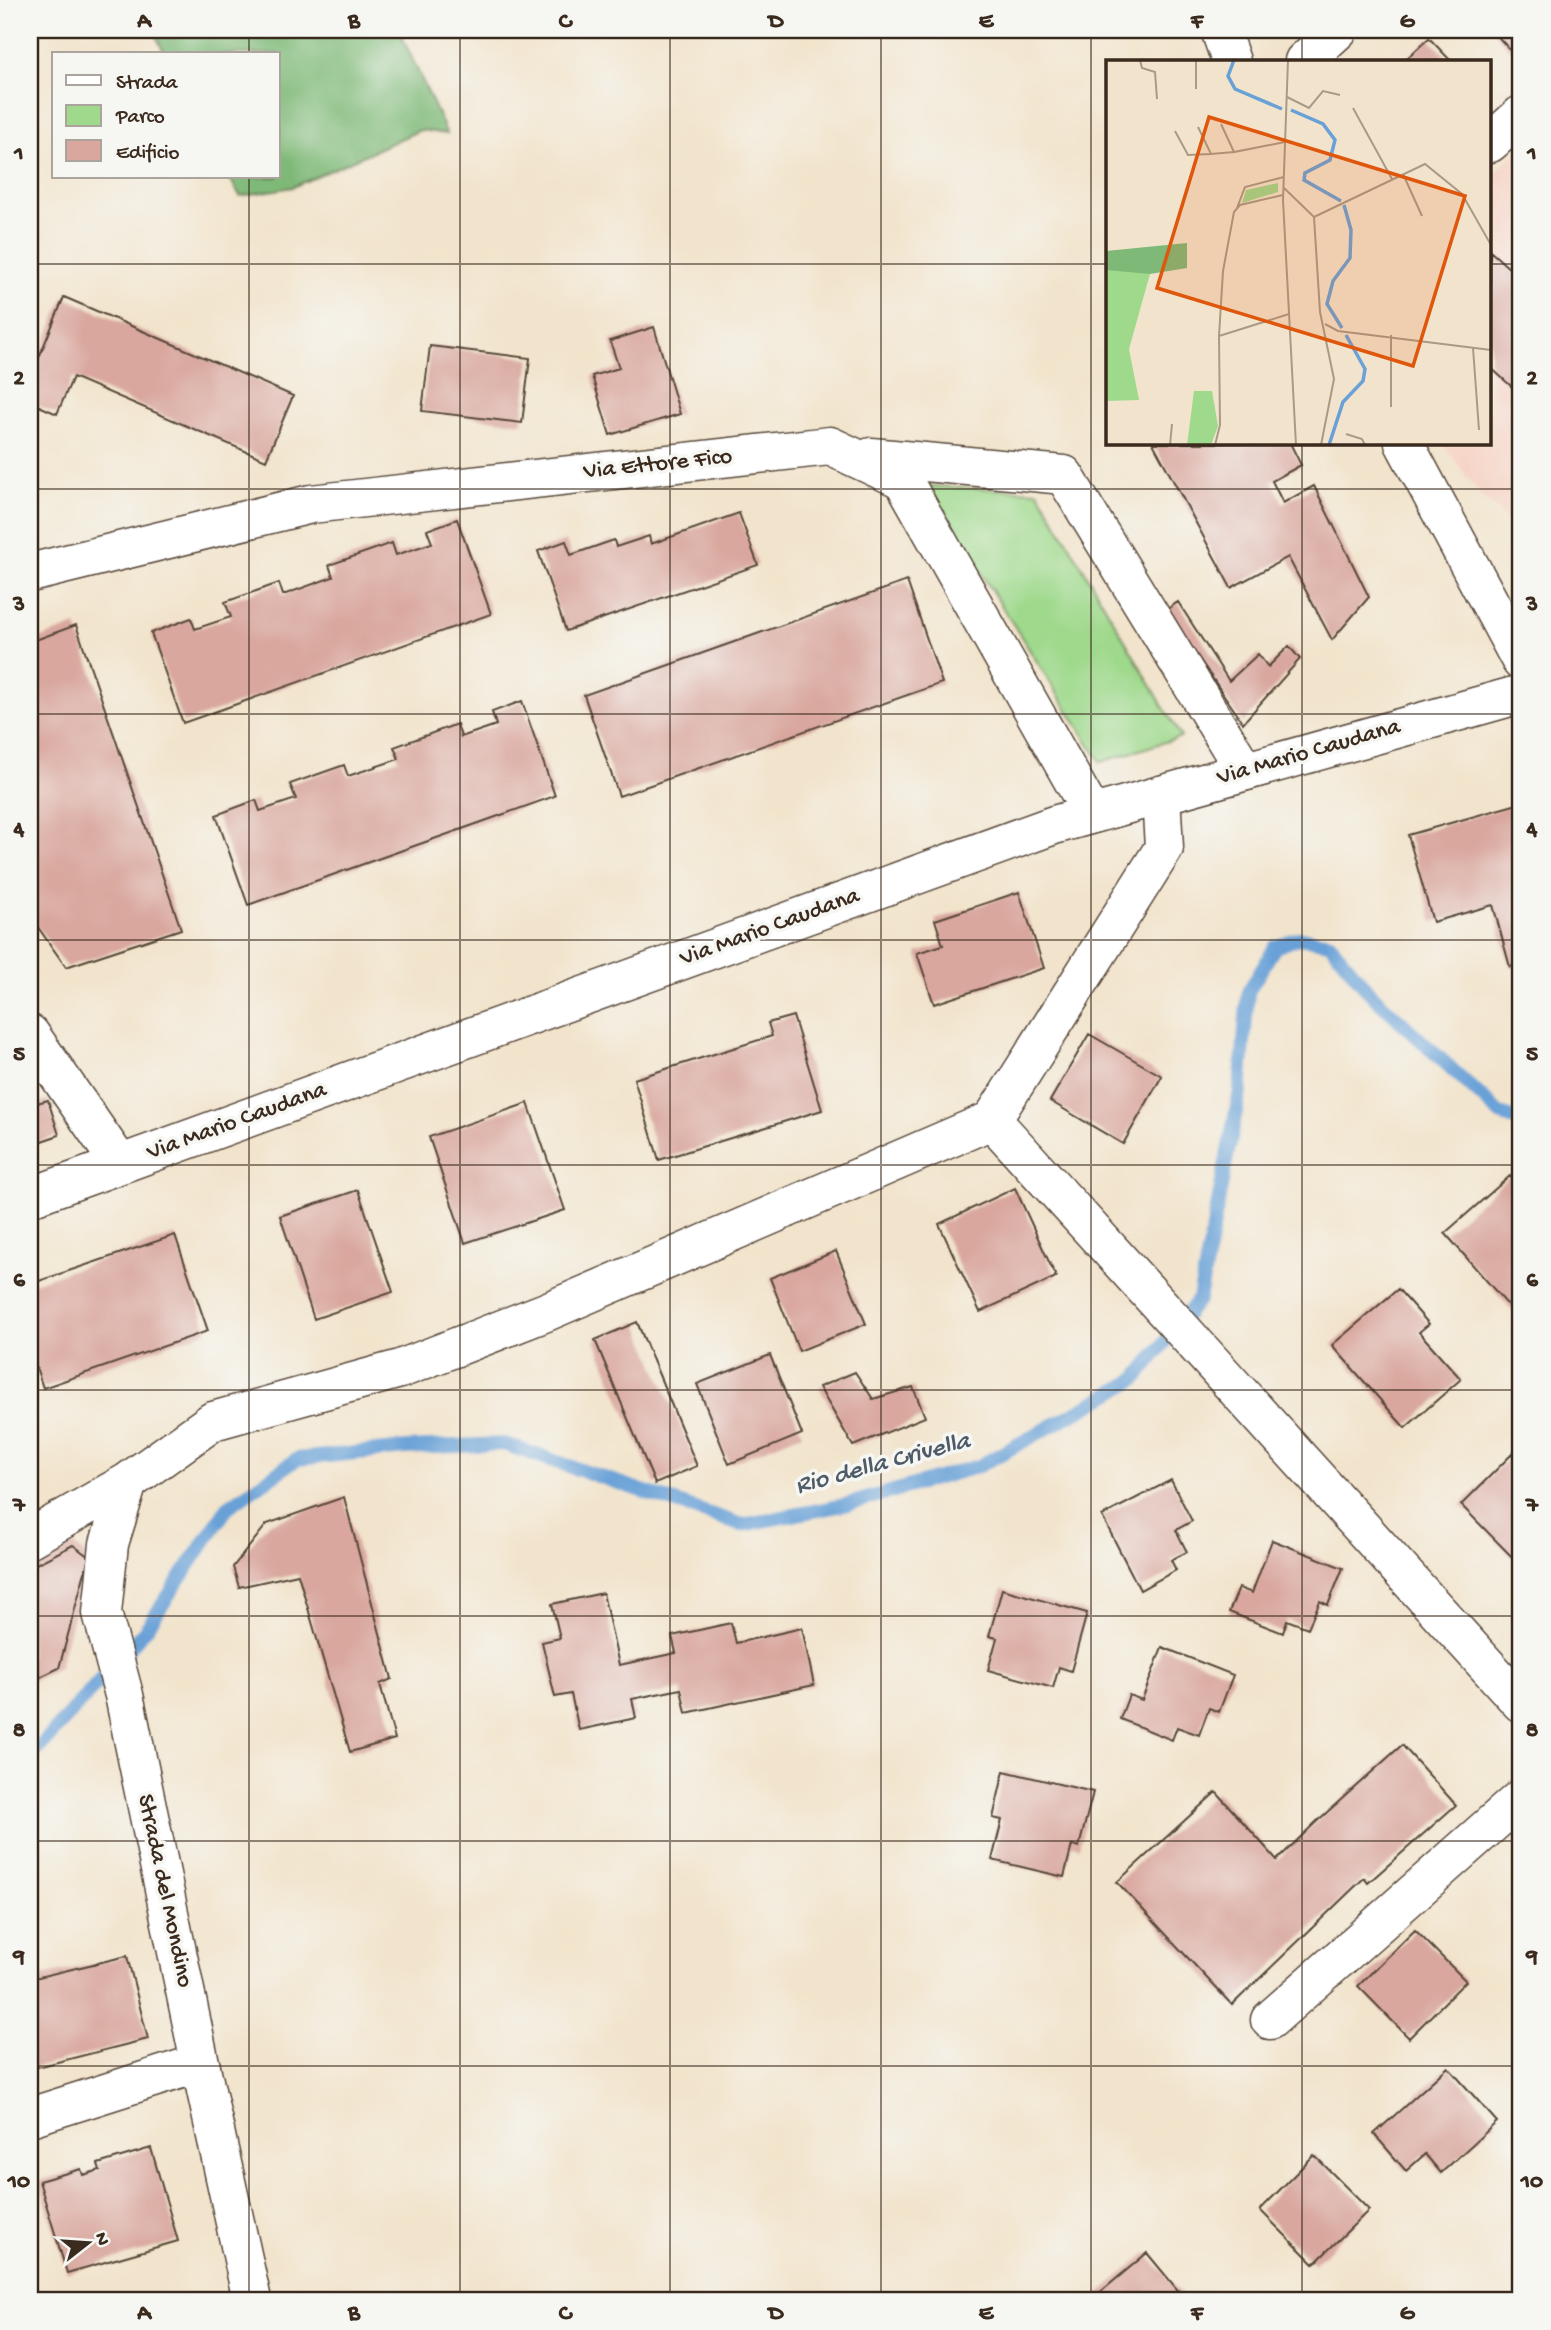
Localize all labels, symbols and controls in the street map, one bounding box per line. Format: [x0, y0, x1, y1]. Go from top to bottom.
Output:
text: A [136, 9, 152, 36]
text: B [347, 9, 361, 36]
text: C [559, 9, 574, 36]
text: D [767, 9, 785, 36]
text: E [979, 9, 995, 36]
text: F [1190, 9, 1205, 36]
text: G [1400, 9, 1416, 36]
legend [52, 52, 280, 178]
inset map [1106, 60, 1492, 444]
text: Strada [116, 72, 179, 97]
text: Parco [115, 106, 165, 131]
text: 1 [13, 141, 24, 168]
text: 1 [1526, 141, 1537, 168]
text: Edificio [116, 142, 180, 167]
text: 2 [13, 366, 25, 393]
text: 2 [1526, 366, 1538, 393]
street label: Via Ettore Fico [581, 443, 734, 487]
text: 3 [12, 592, 25, 619]
text: 3 [1525, 592, 1538, 619]
street label: Via Mario Caudana [1213, 713, 1405, 793]
text: 4 [13, 817, 25, 844]
text: 4 [1526, 817, 1538, 844]
street label: Via Mario Caudana [675, 882, 864, 974]
text: 5 [13, 1042, 25, 1069]
text: 5 [1526, 1042, 1538, 1069]
street label: Via Mario Caudana [142, 1076, 331, 1168]
text: 6 [13, 1268, 26, 1295]
text: 6 [1526, 1268, 1539, 1295]
water label: Rio della Crivella [792, 1426, 975, 1503]
text: 7 [12, 1493, 26, 1520]
text: 7 [1525, 1493, 1539, 1520]
text: 8 [13, 1718, 26, 1745]
text: 8 [1526, 1718, 1539, 1745]
street label: Strada del Mondino [129, 1792, 199, 1990]
text: 9 [12, 1944, 25, 1971]
text: 9 [1525, 1944, 1538, 1971]
text: 10 [7, 2169, 30, 2196]
text: 10 [1520, 2169, 1543, 2196]
north arrow [52, 2208, 122, 2278]
text: N [88, 2230, 114, 2248]
text: A [136, 2301, 152, 2328]
text: B [347, 2301, 361, 2328]
text: C [559, 2301, 574, 2328]
text: D [767, 2301, 785, 2328]
text: E [979, 2301, 995, 2328]
text: F [1190, 2301, 1205, 2328]
text: G [1400, 2301, 1416, 2328]

